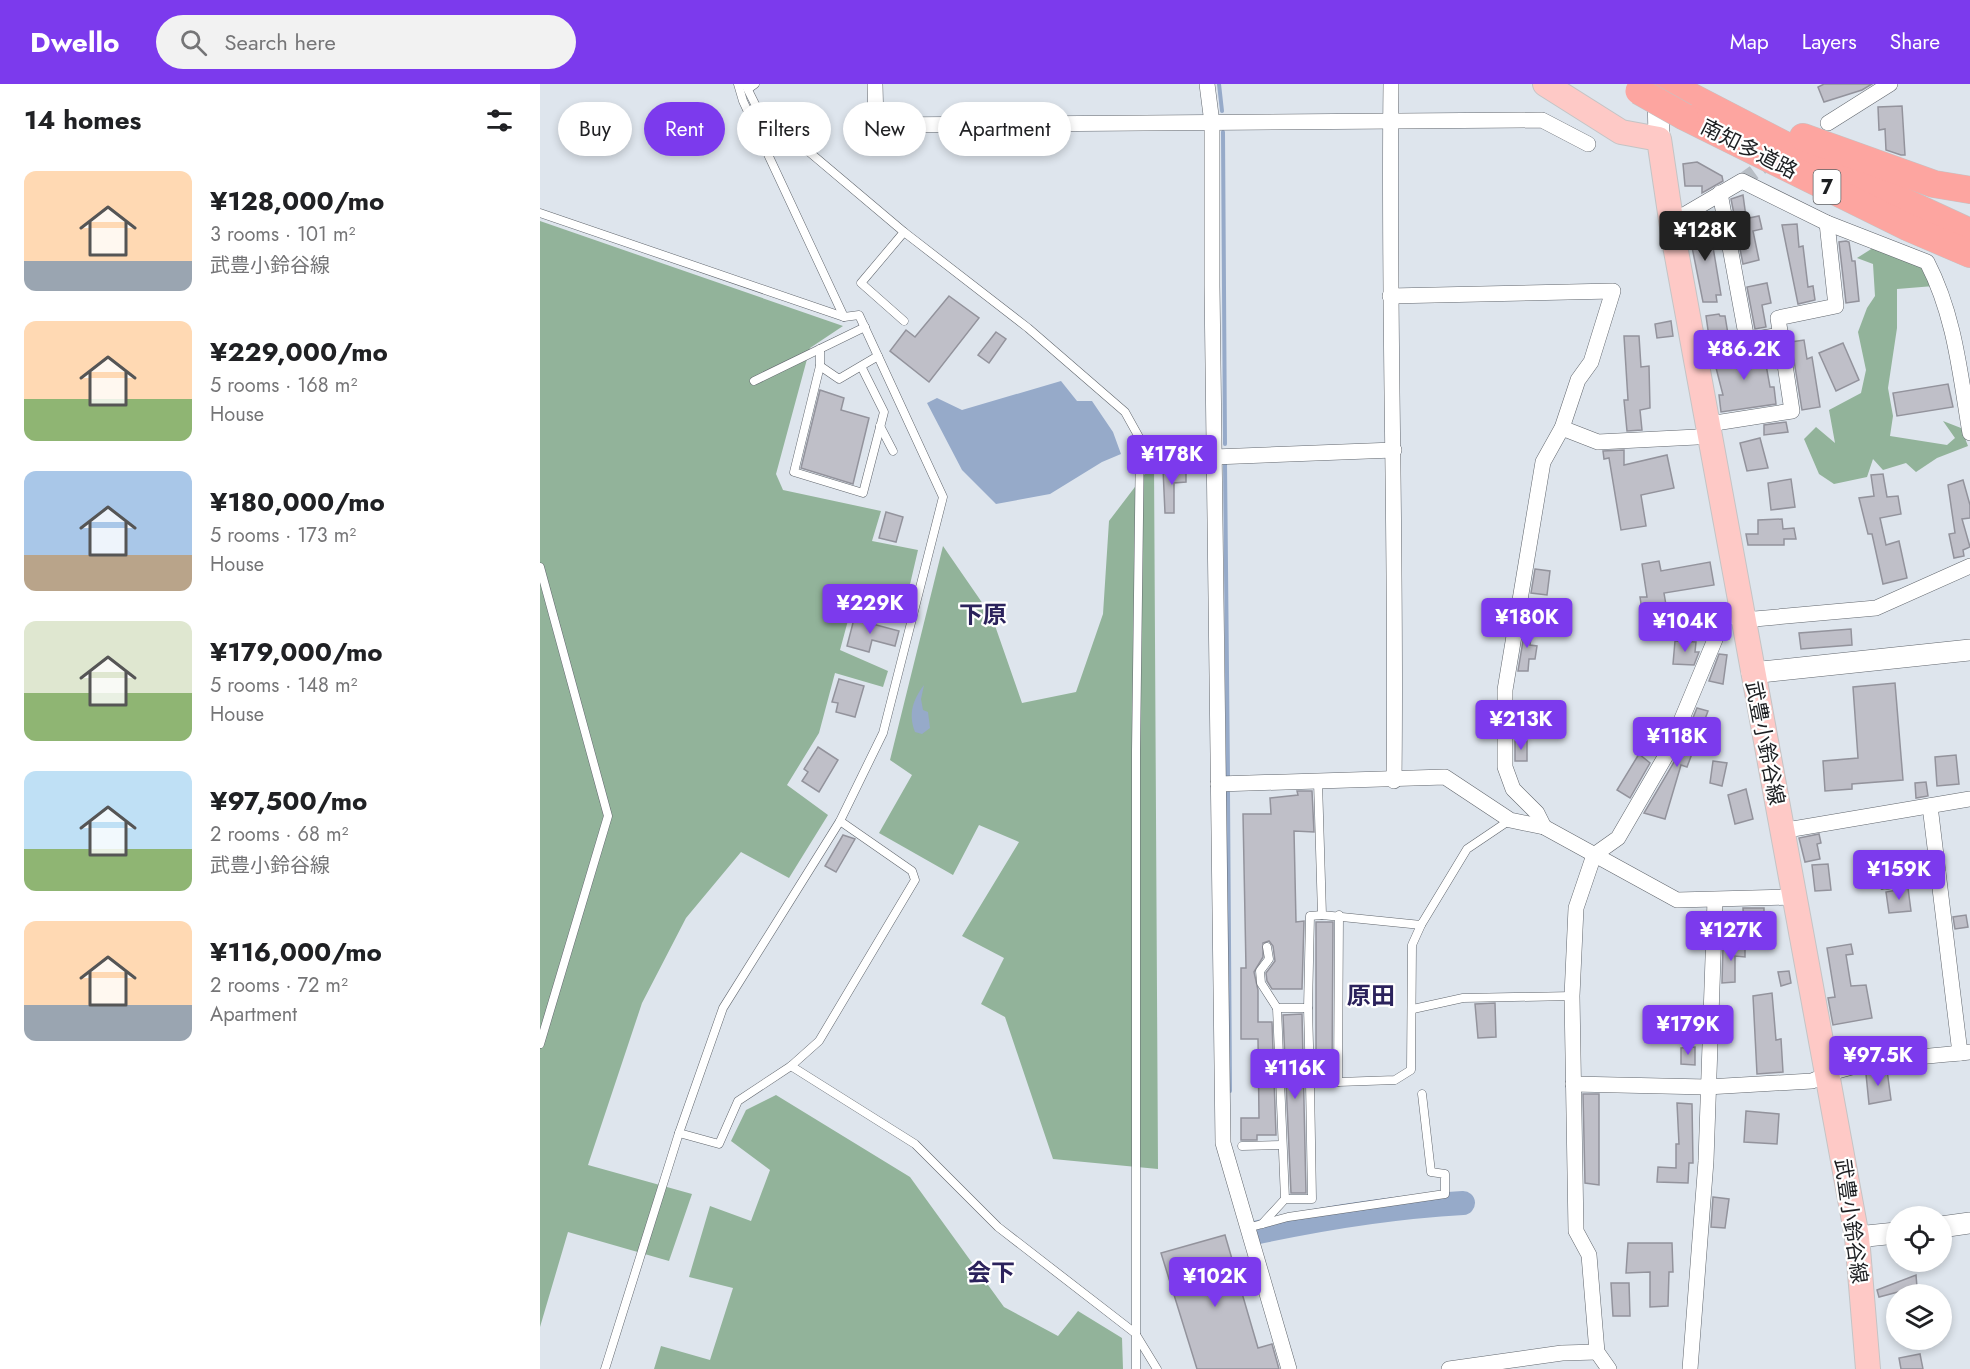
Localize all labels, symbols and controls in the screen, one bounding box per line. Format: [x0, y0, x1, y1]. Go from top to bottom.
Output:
search box [156, 15, 576, 69]
text: Dwello [30, 22, 120, 63]
icon: search [177, 26, 210, 59]
text: Search here [225, 26, 336, 58]
text: Map [1730, 27, 1769, 57]
text: Layers [1802, 27, 1857, 57]
text: Share [1890, 27, 1940, 57]
text: 14 homes [24, 101, 141, 139]
chip: Buy [558, 102, 632, 156]
chip: Rent [644, 102, 725, 156]
chip: Filters [737, 102, 831, 156]
chip: New [843, 102, 926, 156]
chip: Apartment [938, 102, 1071, 156]
icon: filters [483, 104, 516, 137]
street label: 南知多道路 [1695, 112, 1803, 186]
road number: 7 [1814, 170, 1840, 204]
text: ¥128,000/mo [210, 182, 384, 220]
icon: home [72, 195, 144, 267]
pin: ¥128K [1663, 211, 1747, 262]
text: ¥128K [1673, 216, 1737, 245]
text: 3 rooms · 101 m² [210, 220, 356, 249]
text: 武豊小鈴谷線 [210, 251, 330, 280]
pin: ¥86.2K [1695, 330, 1793, 381]
text: ¥229,000/mo [210, 333, 388, 371]
text: ¥86.2K [1708, 335, 1780, 364]
icon: home [72, 345, 144, 417]
text: 5 rooms · 168 m² [210, 371, 357, 400]
text: House [210, 400, 264, 429]
pin: ¥178K [1130, 435, 1214, 486]
text: ¥178K [1141, 440, 1203, 469]
text: ¥180,000/mo [210, 483, 385, 521]
icon: home [72, 495, 144, 567]
text: 5 rooms · 173 m² [210, 521, 356, 550]
text: House [210, 550, 264, 579]
pin: ¥229K [828, 584, 912, 635]
text: ¥229K [837, 589, 903, 618]
district label: 下原 [959, 597, 1007, 632]
pin: ¥180K [1485, 598, 1569, 649]
pin: ¥104K [1643, 602, 1727, 653]
text: ¥180K [1495, 603, 1559, 632]
text: ¥104K [1653, 607, 1717, 636]
text: ¥179,000/mo [210, 633, 383, 671]
icon: home [72, 645, 144, 717]
text: 5 rooms · 148 m² [210, 671, 357, 700]
street label: 武豊小鈴谷線 [1738, 678, 1792, 808]
text: House [210, 700, 264, 729]
pin: ¥213K [1479, 700, 1563, 751]
text: ¥213K [1489, 705, 1553, 734]
pin: ¥118K [1635, 717, 1719, 768]
text: ¥118K [1647, 722, 1707, 751]
text: ¥97,500/mo [210, 782, 367, 820]
icon: home [72, 795, 144, 867]
text: 2 rooms · 68 m² [210, 820, 348, 849]
pin: ¥159K [1857, 850, 1941, 901]
text: 武豊小鈴谷線 [210, 851, 330, 880]
text: ¥159K [1867, 855, 1931, 884]
pin: ¥127K [1689, 911, 1773, 962]
text: ¥127K [1700, 916, 1762, 945]
text: ¥116,000/mo [210, 933, 382, 971]
icon: home [72, 945, 144, 1017]
text: 2 rooms · 72 m² [210, 971, 348, 1000]
district label: 原田 [1347, 978, 1395, 1013]
text: Apartment [210, 1000, 297, 1029]
pin: ¥179K [1646, 1005, 1730, 1056]
text: ¥179K [1657, 1010, 1719, 1039]
pin: ¥97.5K [1829, 1036, 1927, 1087]
text: ¥97.5K [1843, 1041, 1913, 1070]
pin: ¥116K [1253, 1049, 1337, 1100]
text: ¥116K [1264, 1054, 1326, 1083]
street label: 武豊小鈴谷線 [1827, 1157, 1875, 1285]
map controls [1886, 1206, 1952, 1350]
button: locate [1886, 1206, 1952, 1272]
district label: 会下 [967, 1255, 1015, 1290]
pin: ¥102K [1173, 1257, 1257, 1308]
text: ¥102K [1183, 1262, 1247, 1291]
button: layers [1886, 1284, 1952, 1350]

